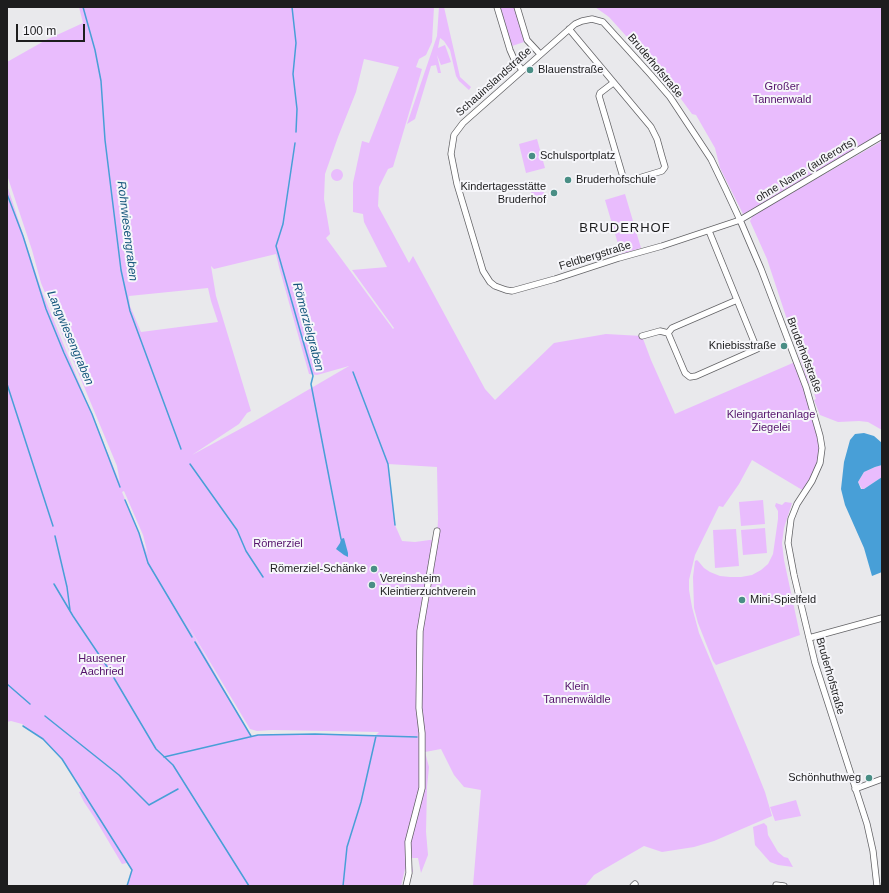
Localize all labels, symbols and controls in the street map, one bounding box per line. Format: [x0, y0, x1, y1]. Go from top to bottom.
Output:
scale bar [18, 16, 87, 42]
text: 100 m [23, 24, 56, 38]
street label: Bruderhofstraße [624, 31, 686, 101]
street label: Schauinslandstraße [453, 45, 535, 119]
place label: Blauenstraße [538, 63, 603, 77]
marker: Blauenstraße [525, 65, 535, 75]
park label: Großer Tannenwald [753, 80, 811, 106]
street label: ohne Name (außerorts) [754, 135, 858, 205]
place label: Schulsportplatz [540, 149, 615, 163]
marker: Schulsportplatz [527, 151, 537, 161]
place label: Bruderhofschule [576, 173, 656, 187]
marker: Bruderhofschule [563, 175, 573, 185]
water label: Rohrwiesengraben [114, 180, 140, 282]
place label: Kindertagesstätte Bruderhof [460, 180, 546, 206]
marker: Kindertagesstätte Bruderhof [549, 188, 559, 198]
district label: BRUDERHOF [579, 220, 671, 236]
street label: Feldbergstraße [557, 239, 633, 273]
water label: Römerzielgraben [289, 281, 327, 373]
water label: Langwiesengraben [44, 289, 96, 387]
street label: Bruderhofstraße [784, 316, 824, 394]
place label: Kniebisstraße [709, 339, 776, 353]
marker: Kniebisstraße [779, 341, 789, 351]
park label: Kleingartenanlage Ziegelei [727, 408, 815, 434]
park label: Römerziel [253, 537, 303, 551]
place label: Römerziel-Schänke [270, 562, 366, 576]
marker: Römerziel-Schänke [369, 564, 379, 574]
place label: Vereinsheim Kleintierzuchtverein [380, 572, 476, 598]
marker: Vereinsheim Kleintierzuchtverein [367, 580, 377, 590]
place label: Mini-Spielfeld [750, 593, 816, 607]
marker: Mini-Spielfeld [737, 595, 747, 605]
street label: Bruderhofstraße [813, 636, 847, 716]
park label: Hausener Aachried [78, 652, 126, 678]
park label: Klein Tannenwäldle [543, 680, 611, 706]
place label: Schönhuthweg [788, 771, 861, 785]
marker: Schönhuthweg [864, 773, 874, 783]

